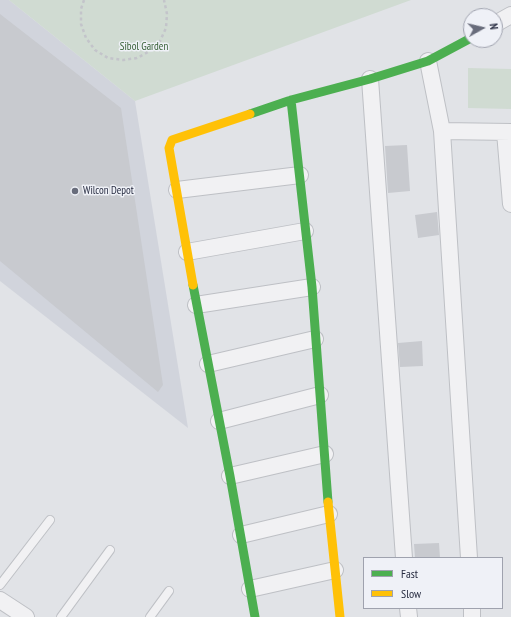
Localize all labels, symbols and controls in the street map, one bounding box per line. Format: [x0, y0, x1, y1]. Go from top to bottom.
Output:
north arrow [463, 8, 503, 48]
text: N [487, 23, 501, 30]
park label: Sibol Garden [120, 40, 168, 54]
place label: Wilcon Depot [83, 184, 134, 198]
marker: Wilcon Depot [70, 186, 80, 196]
legend [363, 557, 503, 609]
text: Fast [401, 566, 418, 581]
text: Slow [401, 586, 421, 601]

